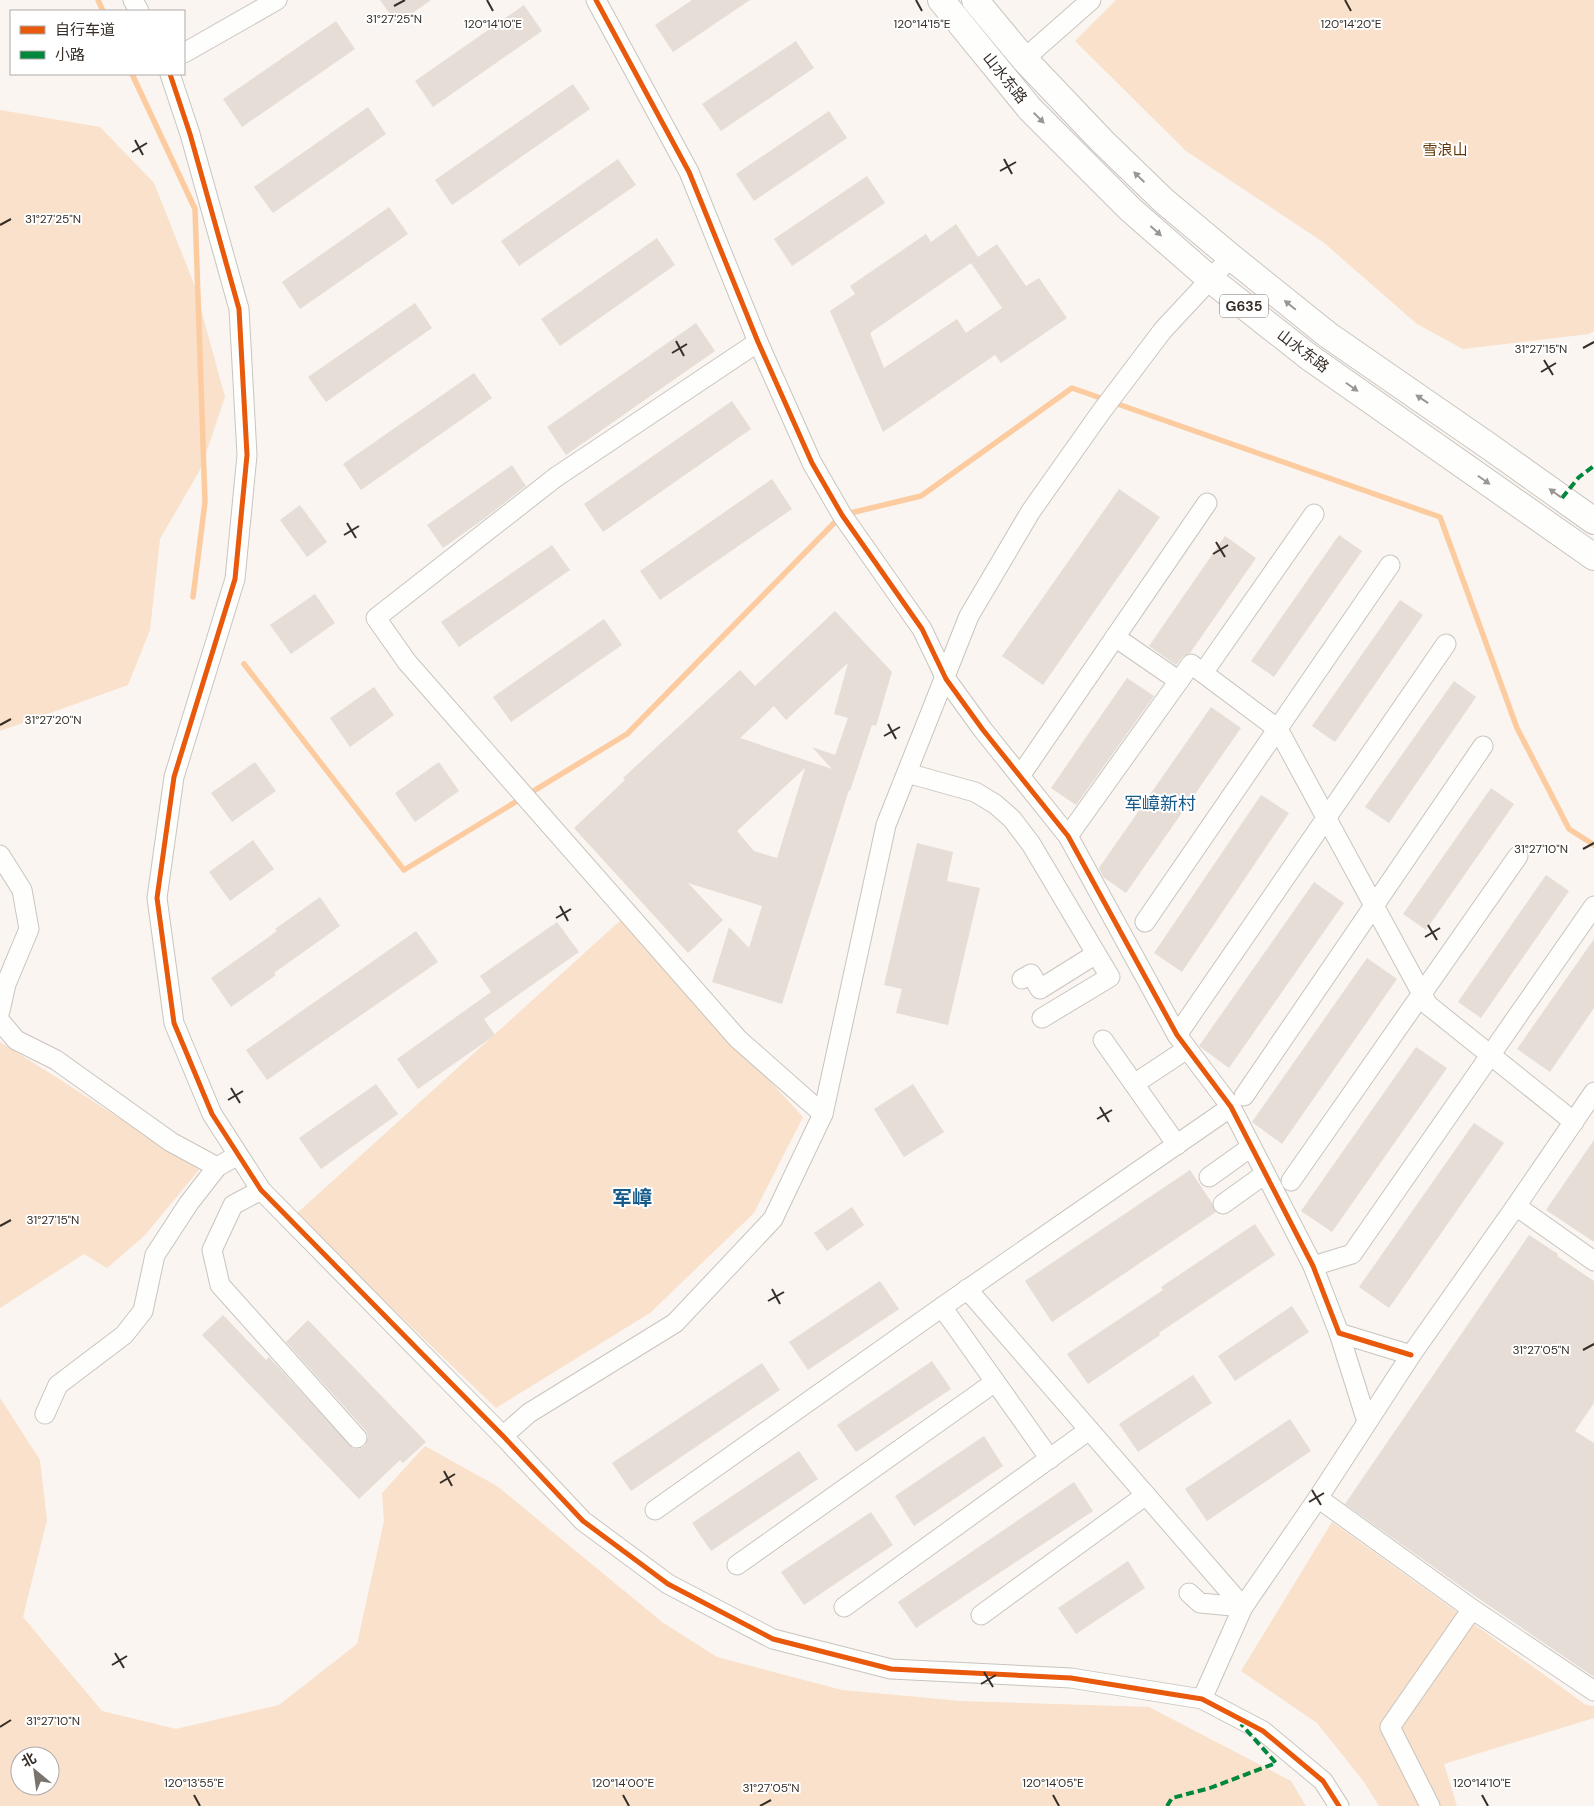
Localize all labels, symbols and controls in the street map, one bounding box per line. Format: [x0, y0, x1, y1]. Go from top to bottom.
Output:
legend [10, 10, 185, 75]
text: 31°27'25"N [366, 11, 422, 27]
text: 120°14'10"E [464, 16, 522, 32]
text: 120°14'15"E [894, 16, 951, 32]
text: 120°14'20"E [1320, 16, 1382, 32]
text: 自行车道 [55, 20, 115, 40]
text: 小路 [55, 45, 85, 65]
street label: 山水东路 [978, 48, 1032, 108]
one-way arrow [1033, 112, 1045, 124]
park label: 雪浪山 [1422, 140, 1468, 160]
one-way arrow [1133, 171, 1145, 183]
text: 31°27'25"N [25, 211, 81, 227]
one-way arrow [1149, 226, 1162, 237]
road number: G635 [1220, 294, 1268, 318]
one-way arrow [1284, 299, 1297, 310]
street label: 山水东路 [1273, 325, 1333, 377]
text: 31°27'15"N [1515, 341, 1567, 357]
one-way arrow [1345, 382, 1358, 392]
one-way arrow [1415, 394, 1428, 404]
one-way arrow [1478, 475, 1491, 485]
one-way arrow [1548, 488, 1561, 498]
text: 31°27'20"N [25, 712, 81, 728]
district label: 军嶂新村 [1124, 792, 1196, 816]
text: 31°27'10"N [1514, 841, 1568, 857]
district label: 军嶂 [612, 1185, 652, 1211]
text: 31°27'15"N [27, 1212, 79, 1228]
text: 31°27'05"N [1512, 1342, 1570, 1358]
text: 31°27'10"N [26, 1713, 80, 1729]
north arrow [10, 1746, 60, 1796]
text: 北 [18, 1748, 39, 1771]
text: 120°13'55"E [164, 1775, 224, 1791]
text: 120°14'00"E [592, 1775, 654, 1791]
text: 120°14'05"E [1022, 1775, 1084, 1791]
text: 120°14'10"E [1453, 1775, 1511, 1791]
text: 31°27'05"N [742, 1780, 800, 1796]

